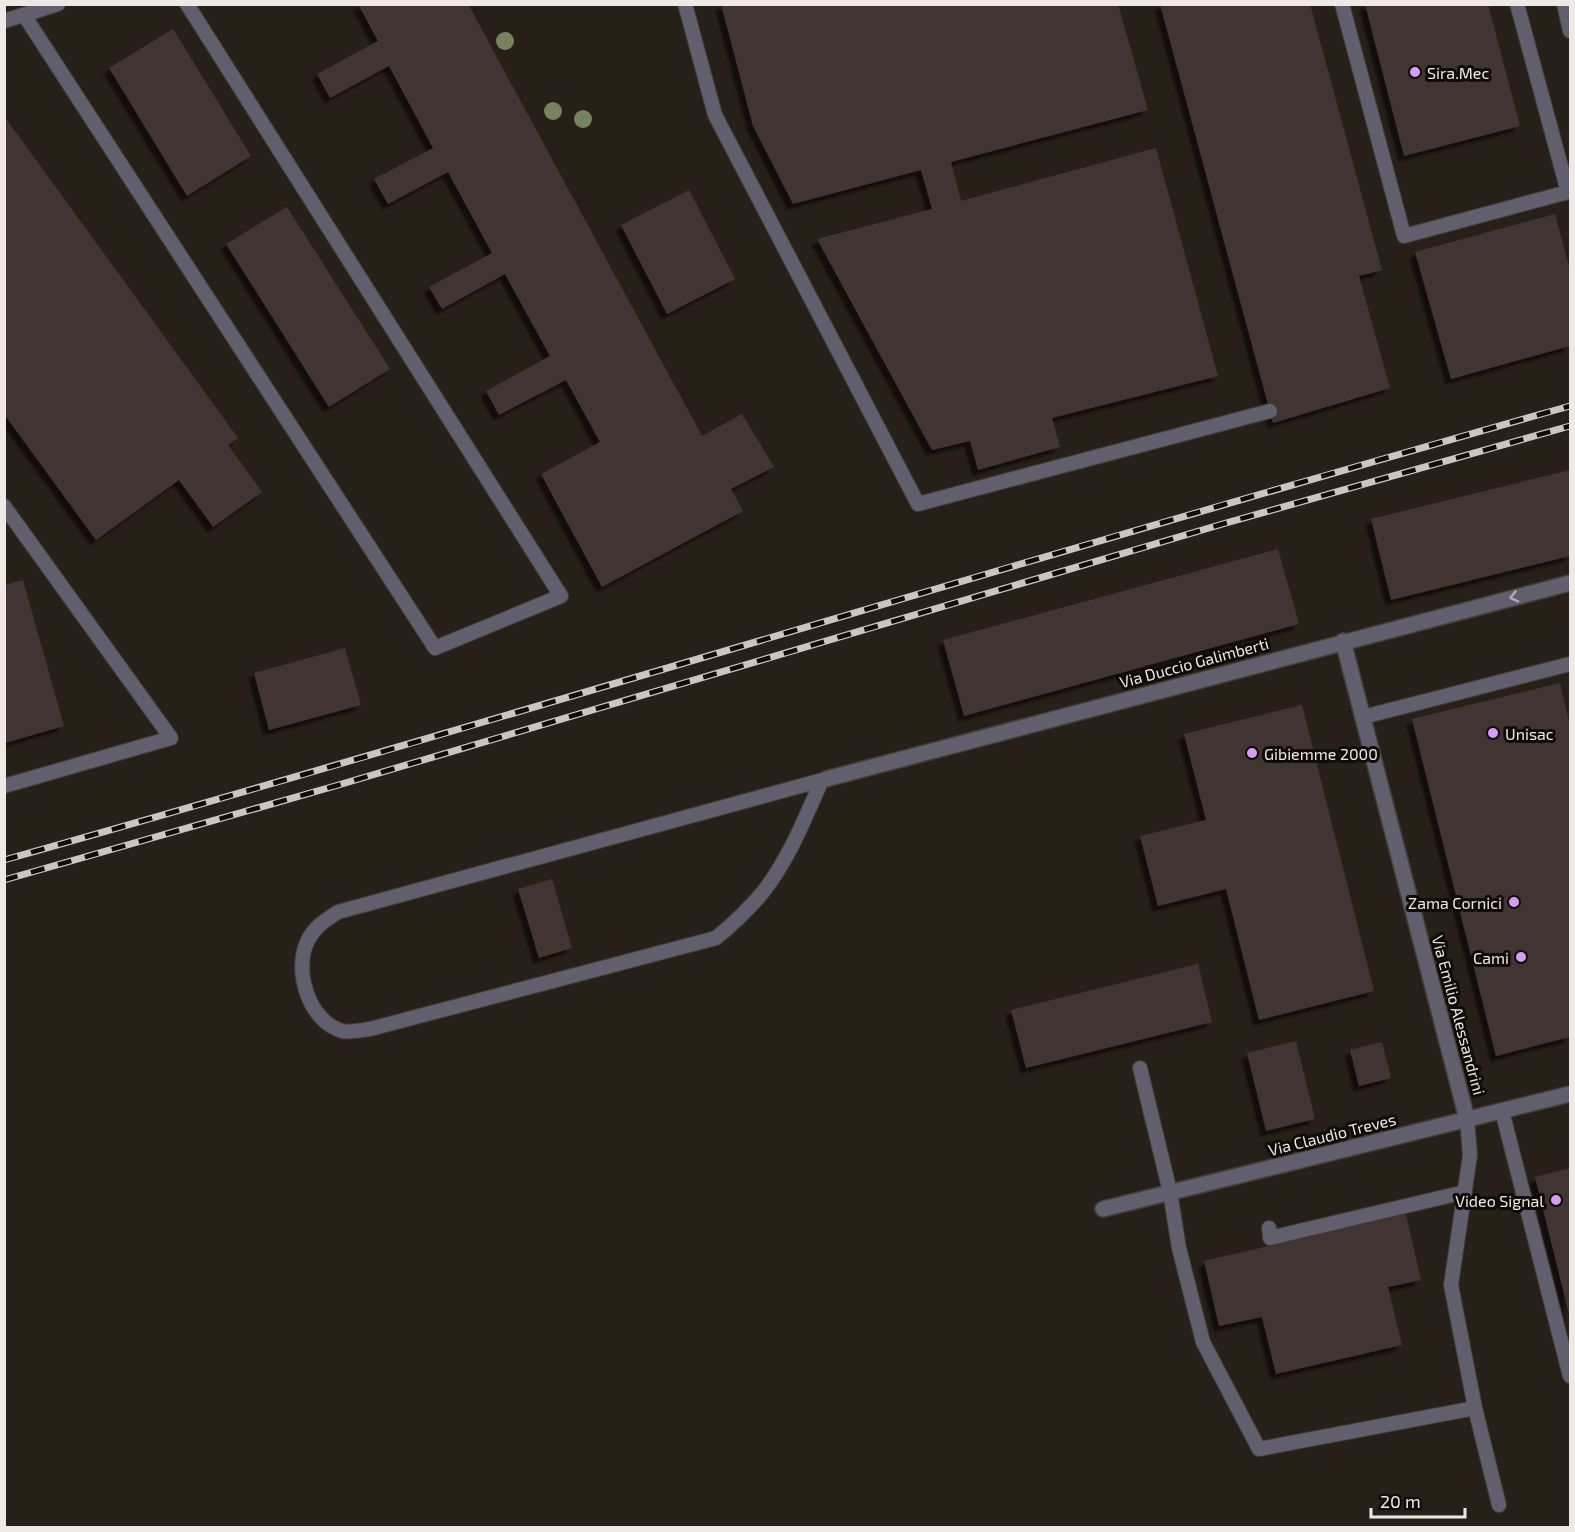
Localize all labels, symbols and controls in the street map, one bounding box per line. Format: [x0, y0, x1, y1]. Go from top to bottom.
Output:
place label: Sira.Mec [1427, 63, 1489, 82]
marker: Sira.Mec [1408, 65, 1422, 79]
one-way arrow [1509, 590, 1519, 603]
street label: Via Duccio Galimberti [1117, 633, 1271, 691]
place label: Unisac [1505, 724, 1554, 743]
marker: Unisac [1486, 726, 1500, 740]
place label: Gibiemme 2000 [1264, 744, 1378, 763]
marker: Gibiemme 2000 [1245, 746, 1259, 760]
place label: Zama Cornici [1408, 893, 1502, 912]
marker: Zama Cornici [1507, 895, 1521, 909]
street label: Via Emilio Alessandrini [1429, 933, 1489, 1097]
place label: Cami [1473, 948, 1509, 967]
marker: Cami [1514, 950, 1528, 964]
street label: Via Claudio Treves [1266, 1109, 1398, 1159]
place label: Video Signal [1455, 1191, 1544, 1210]
marker: Video Signal [1549, 1193, 1563, 1207]
scale bar [1371, 1481, 1466, 1519]
text: 20 m [1380, 1490, 1421, 1512]

